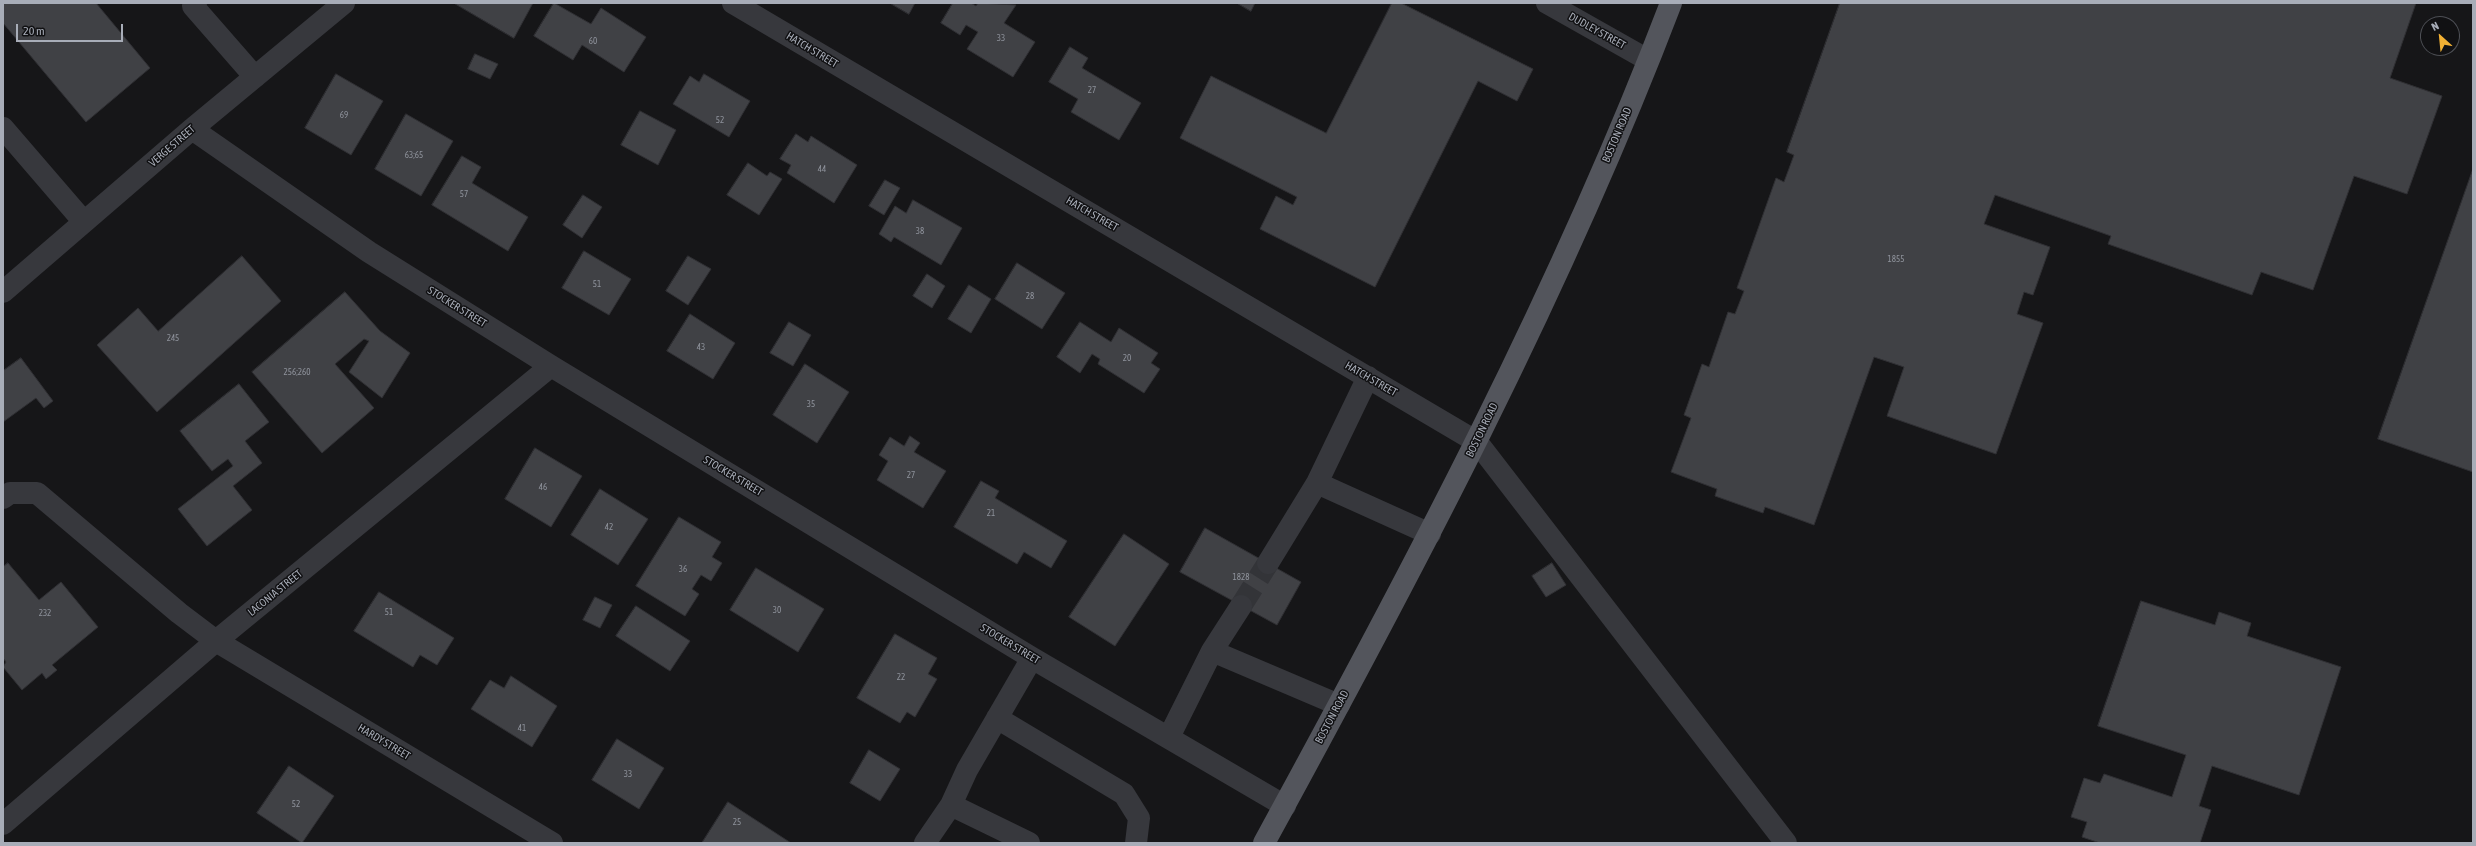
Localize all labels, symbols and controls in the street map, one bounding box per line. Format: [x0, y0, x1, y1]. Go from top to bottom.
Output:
street label: DUDLEY STREET [1566, 10, 1628, 52]
scale bar [18, 16, 125, 42]
north arrow [2420, 16, 2460, 56]
text: N [2429, 19, 2441, 33]
text: 20 m [23, 24, 45, 38]
street label: HATCH STREET [784, 29, 840, 71]
house number: 33 [997, 33, 1005, 43]
house number: 60 [589, 36, 597, 46]
house number: 27 [1088, 85, 1096, 95]
street label: BOSTON ROAD [1599, 105, 1635, 165]
house number: 69 [340, 110, 348, 120]
house number: 52 [716, 115, 724, 125]
street label: VERGE STREET [146, 122, 198, 170]
house number: 63;65 [405, 150, 423, 160]
house number: 44 [818, 164, 826, 174]
house number: 57 [460, 189, 468, 199]
street label: HATCH STREET [1064, 194, 1120, 234]
house number: 38 [916, 226, 924, 236]
house number: 1855 [1888, 254, 1904, 264]
house number: 51 [593, 279, 601, 289]
street label: STOCKER STREET [425, 284, 489, 330]
house number: 28 [1026, 291, 1034, 301]
house number: 245 [167, 333, 179, 343]
house number: 43 [697, 342, 705, 352]
house number: 20 [1123, 353, 1131, 363]
street label: HATCH STREET [1343, 359, 1399, 399]
house number: 256;260 [284, 367, 310, 377]
house number: 35 [807, 399, 815, 409]
street label: BOSTON ROAD [1463, 401, 1501, 459]
street label: STOCKER STREET [701, 453, 765, 499]
house number: 27 [907, 470, 915, 480]
house number: 46 [539, 482, 547, 492]
house number: 21 [987, 508, 995, 518]
house number: 42 [605, 522, 613, 532]
house number: 36 [679, 564, 687, 574]
street label: LACONIA STREET [245, 567, 305, 619]
house number: 1828 [1233, 572, 1249, 582]
house number: 30 [773, 605, 781, 615]
house number: 51 [385, 607, 393, 617]
house number: 232 [39, 608, 51, 618]
street label: STOCKER STREET [978, 621, 1042, 667]
house number: 22 [897, 672, 905, 682]
street label: BOSTON ROAD [1312, 688, 1352, 746]
street label: HARDY STREET [355, 721, 413, 763]
house number: 41 [518, 723, 526, 733]
house number: 33 [624, 769, 632, 779]
house number: 52 [292, 799, 300, 809]
house number: 25 [733, 817, 741, 827]

